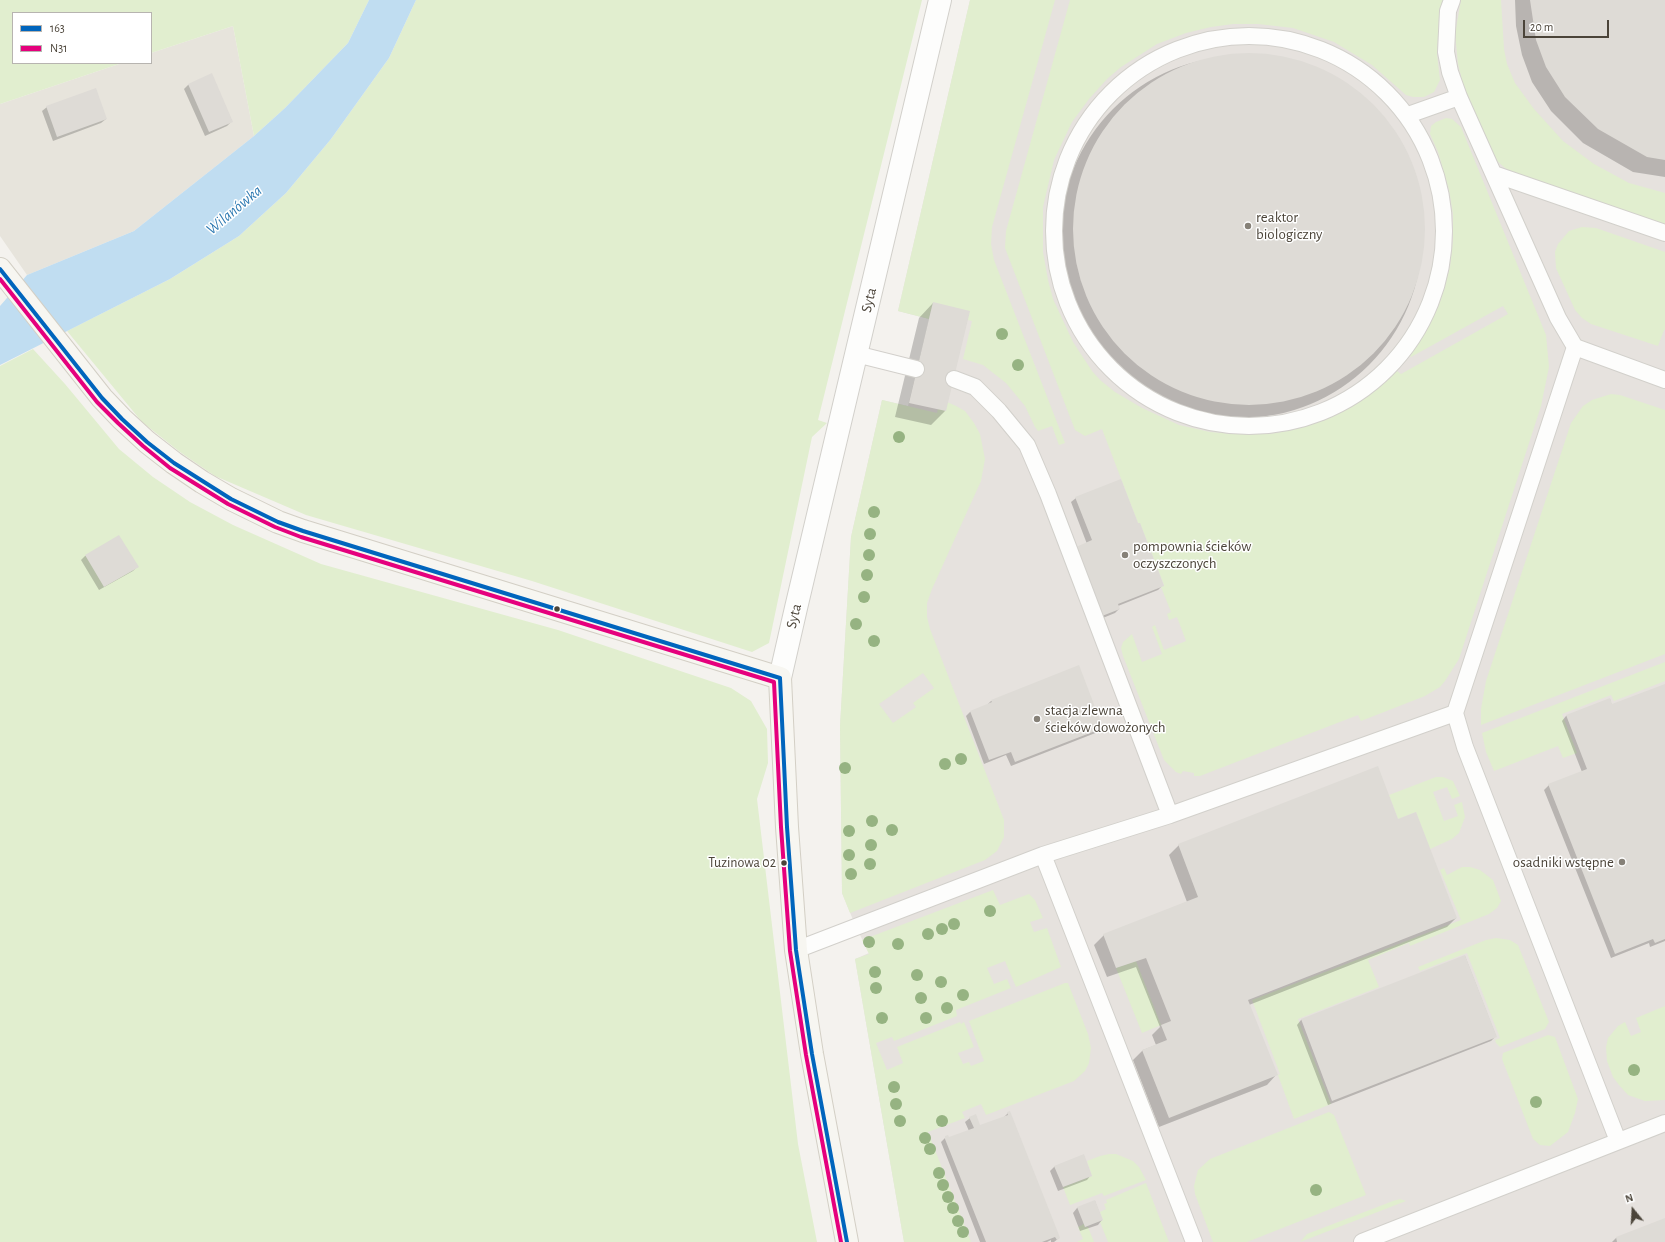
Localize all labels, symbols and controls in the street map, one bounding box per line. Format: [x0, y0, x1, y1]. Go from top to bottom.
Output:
legend [12, 12, 152, 64]
scale bar [1525, 12, 1611, 38]
text: 20 m [1530, 21, 1553, 33]
text: 163 [50, 22, 65, 34]
text: N31 [50, 42, 67, 54]
water label: Wilanówka [202, 181, 266, 239]
place label: reaktor biologiczny [1256, 208, 1323, 243]
marker: reaktor biologiczny [1243, 221, 1253, 231]
street label: Syta [857, 286, 881, 314]
place label: pompownia ścieków oczyszczonych [1133, 537, 1251, 572]
marker: pompownia ścieków oczyszczonych [1120, 550, 1130, 560]
street label: Syta [782, 602, 806, 630]
unlabelled marker [552, 604, 562, 614]
place label: stacja zlewna ścieków dowożonych [1045, 701, 1166, 736]
marker: stacja zlewna ścieków dowożonych [1032, 714, 1042, 724]
place label: osadniki wstępne [1513, 853, 1614, 871]
place label: Tuzinowa 02 [708, 855, 776, 871]
marker: osadniki wstępne [1617, 857, 1627, 867]
marker: Tuzinowa 02 [779, 858, 789, 868]
north arrow [1613, 1190, 1653, 1230]
text: N [1624, 1192, 1634, 1205]

